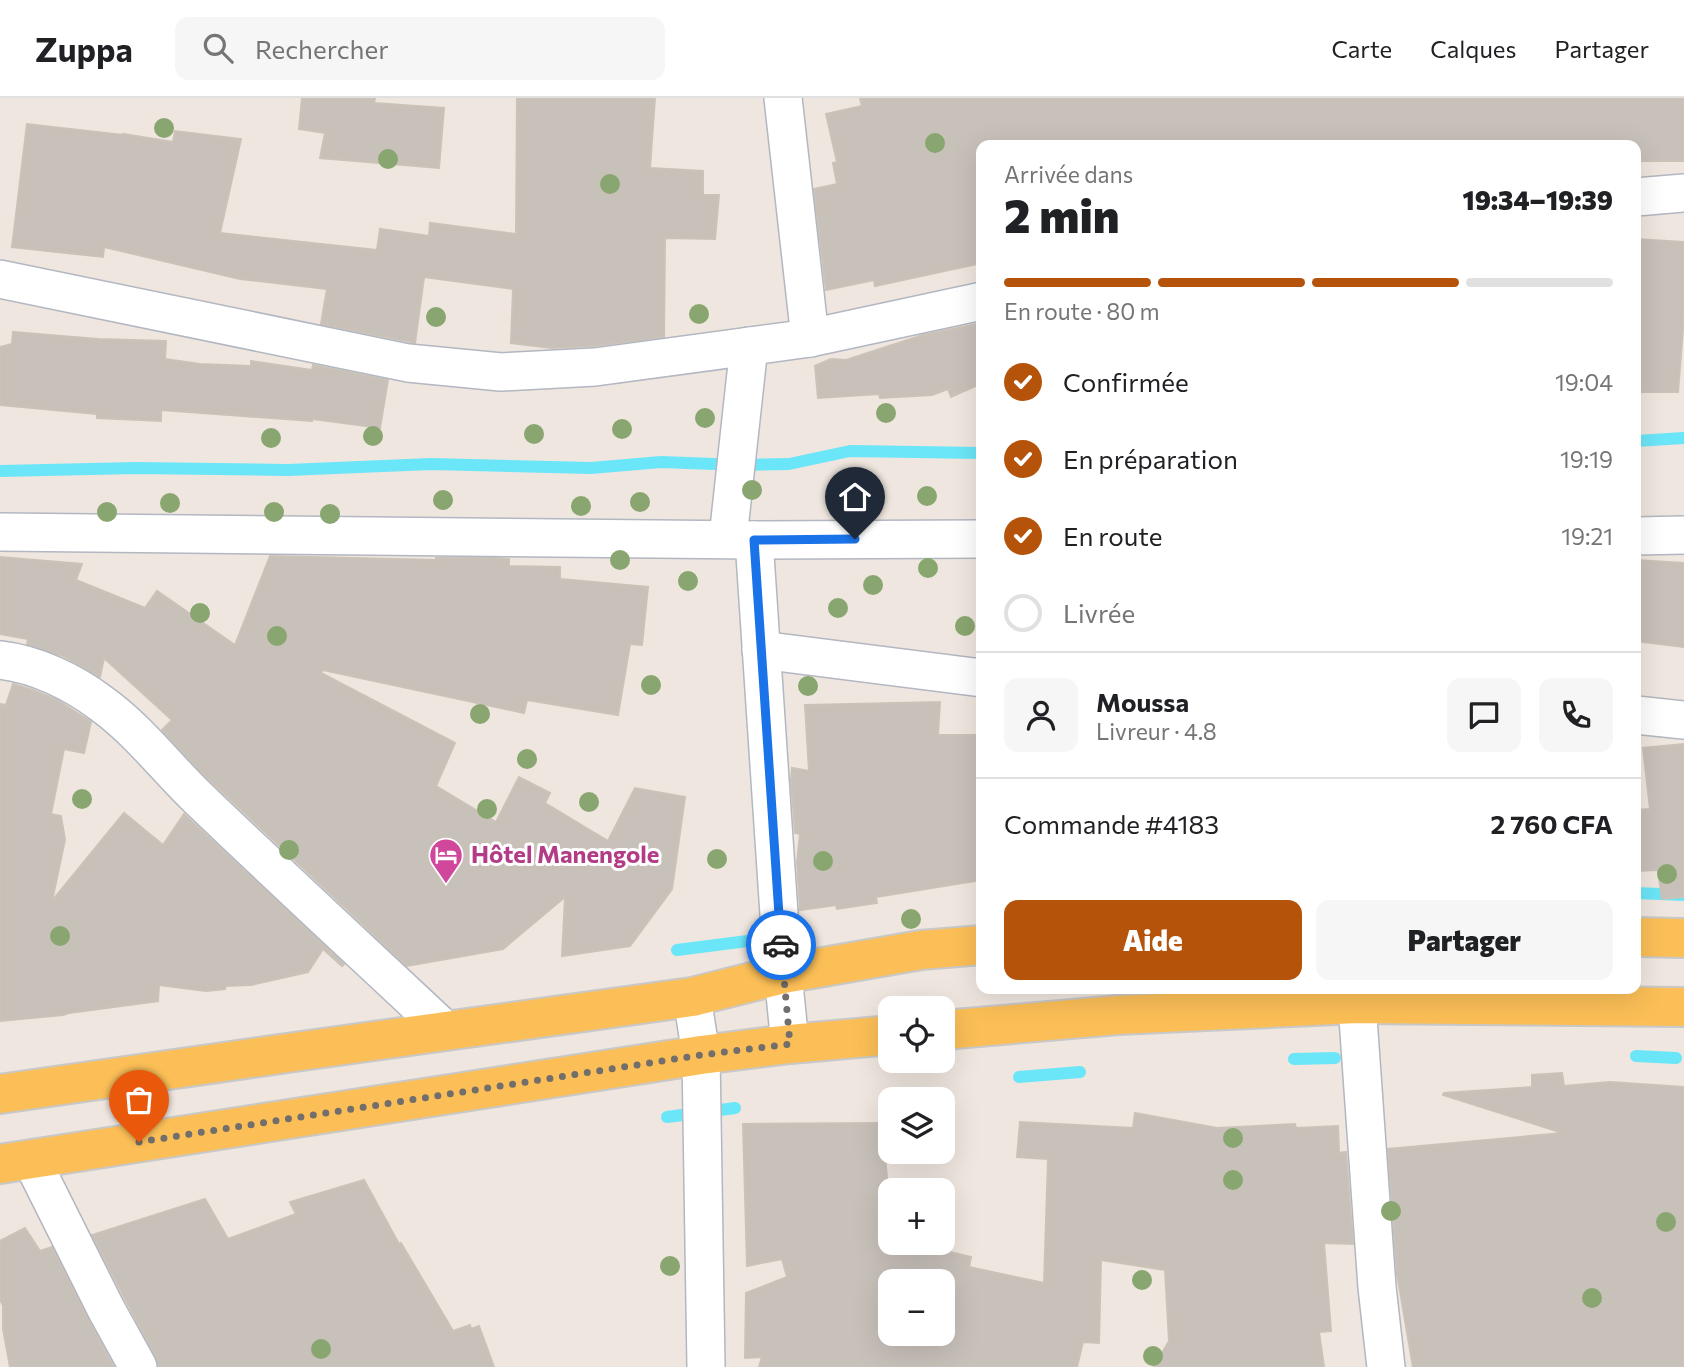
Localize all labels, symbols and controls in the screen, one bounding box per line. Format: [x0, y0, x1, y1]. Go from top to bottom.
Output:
search box [175, 17, 665, 80]
text: Zuppa [35, 28, 133, 69]
icon: search [199, 29, 237, 67]
text: Rechercher [255, 33, 389, 64]
text: Carte [1331, 34, 1392, 63]
text: Calques [1430, 34, 1516, 63]
text: Partager [1554, 34, 1649, 63]
text: Arrivée dans [1004, 160, 1133, 188]
text: 19:34–19:39 [1463, 184, 1613, 215]
text: 2 min [1004, 186, 1120, 242]
text: En route · 80 m [1004, 297, 1160, 325]
icon: check [1004, 363, 1042, 401]
text: Confirmée [1063, 366, 1189, 397]
text: 19:04 [1555, 368, 1613, 396]
icon: check [1004, 440, 1042, 478]
text: En préparation [1063, 443, 1238, 474]
text: 19:19 [1560, 445, 1613, 473]
pin [825, 467, 885, 539]
icon: home [836, 478, 874, 516]
icon: check [1004, 517, 1042, 555]
text: En route [1063, 520, 1163, 551]
text: 19:21 [1561, 522, 1613, 550]
text: Livrée [1063, 597, 1135, 628]
button: person [1004, 678, 1078, 752]
button: chat [1447, 678, 1521, 752]
button: phone [1539, 678, 1613, 752]
text: Moussa [1096, 686, 1189, 717]
text: Livreur · 4.8 [1096, 717, 1217, 745]
text: Commande #4183 [1004, 808, 1219, 839]
text: 2 760 CFA [1490, 808, 1613, 839]
hotel icon: Hôtel Manengole [427, 836, 465, 885]
place label: Hôtel Manengole [471, 839, 659, 868]
button: Aide [1004, 900, 1302, 980]
button: Partager [1316, 900, 1613, 980]
courier [746, 910, 816, 980]
icon: car [762, 926, 800, 964]
map controls [878, 996, 955, 1346]
button: locate [878, 996, 955, 1073]
pin [109, 1070, 169, 1142]
icon: bag [120, 1081, 158, 1119]
button: layers [878, 1087, 955, 1164]
button: + [878, 1178, 955, 1255]
button: − [878, 1269, 955, 1346]

